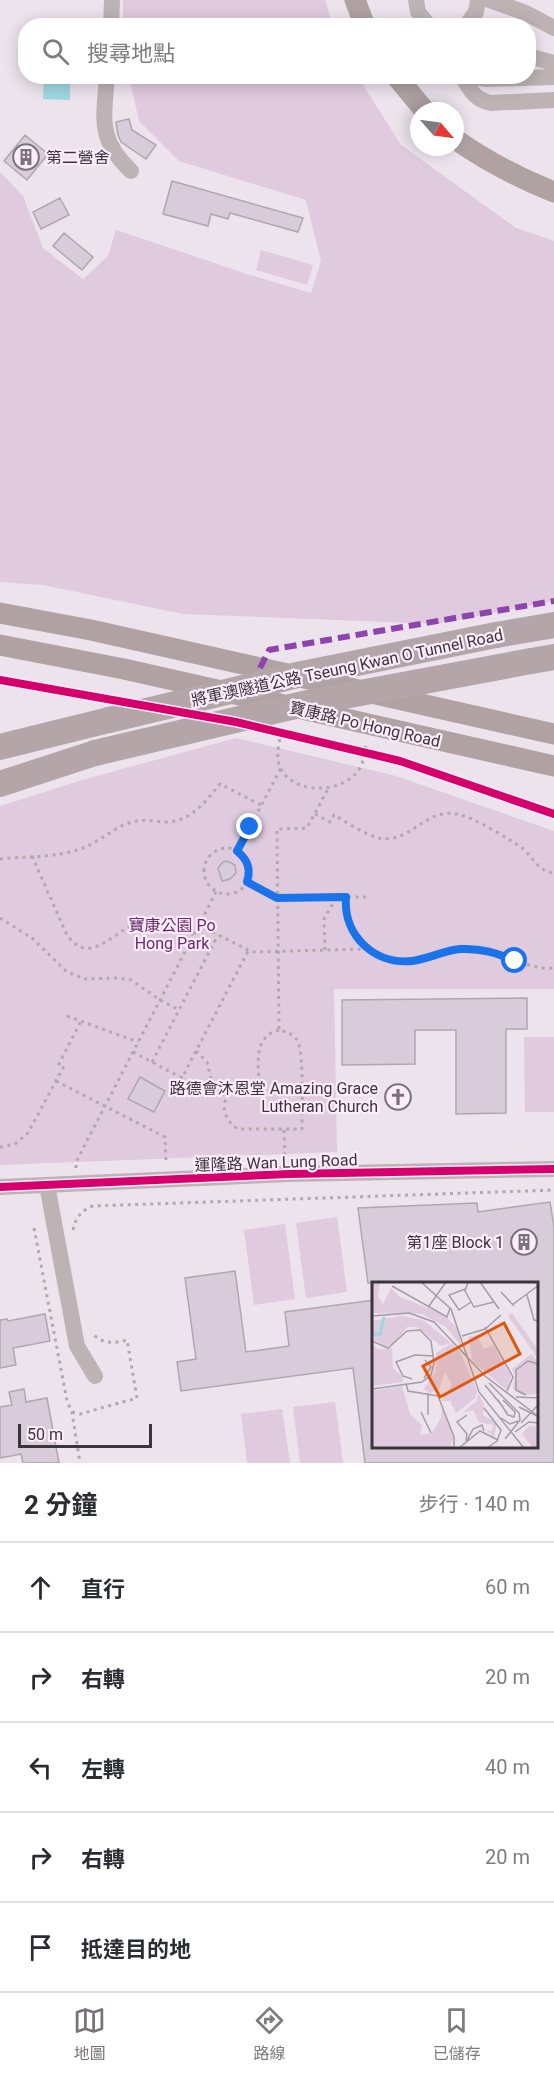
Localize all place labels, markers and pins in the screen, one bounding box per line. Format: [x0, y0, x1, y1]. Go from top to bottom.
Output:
building icon: 第二營舍 [11, 142, 41, 172]
place label: 第二營舍 [46, 148, 110, 167]
place label: 路德會沐恩堂 Amazing Grace Lutheran Church [170, 1079, 378, 1116]
church icon: 路德會沐恩堂 Amazing Grace Lutheran Church [383, 1082, 413, 1112]
building icon: 第1座 Block 1 [509, 1227, 539, 1257]
place label: 第1座 Block 1 [407, 1233, 504, 1252]

